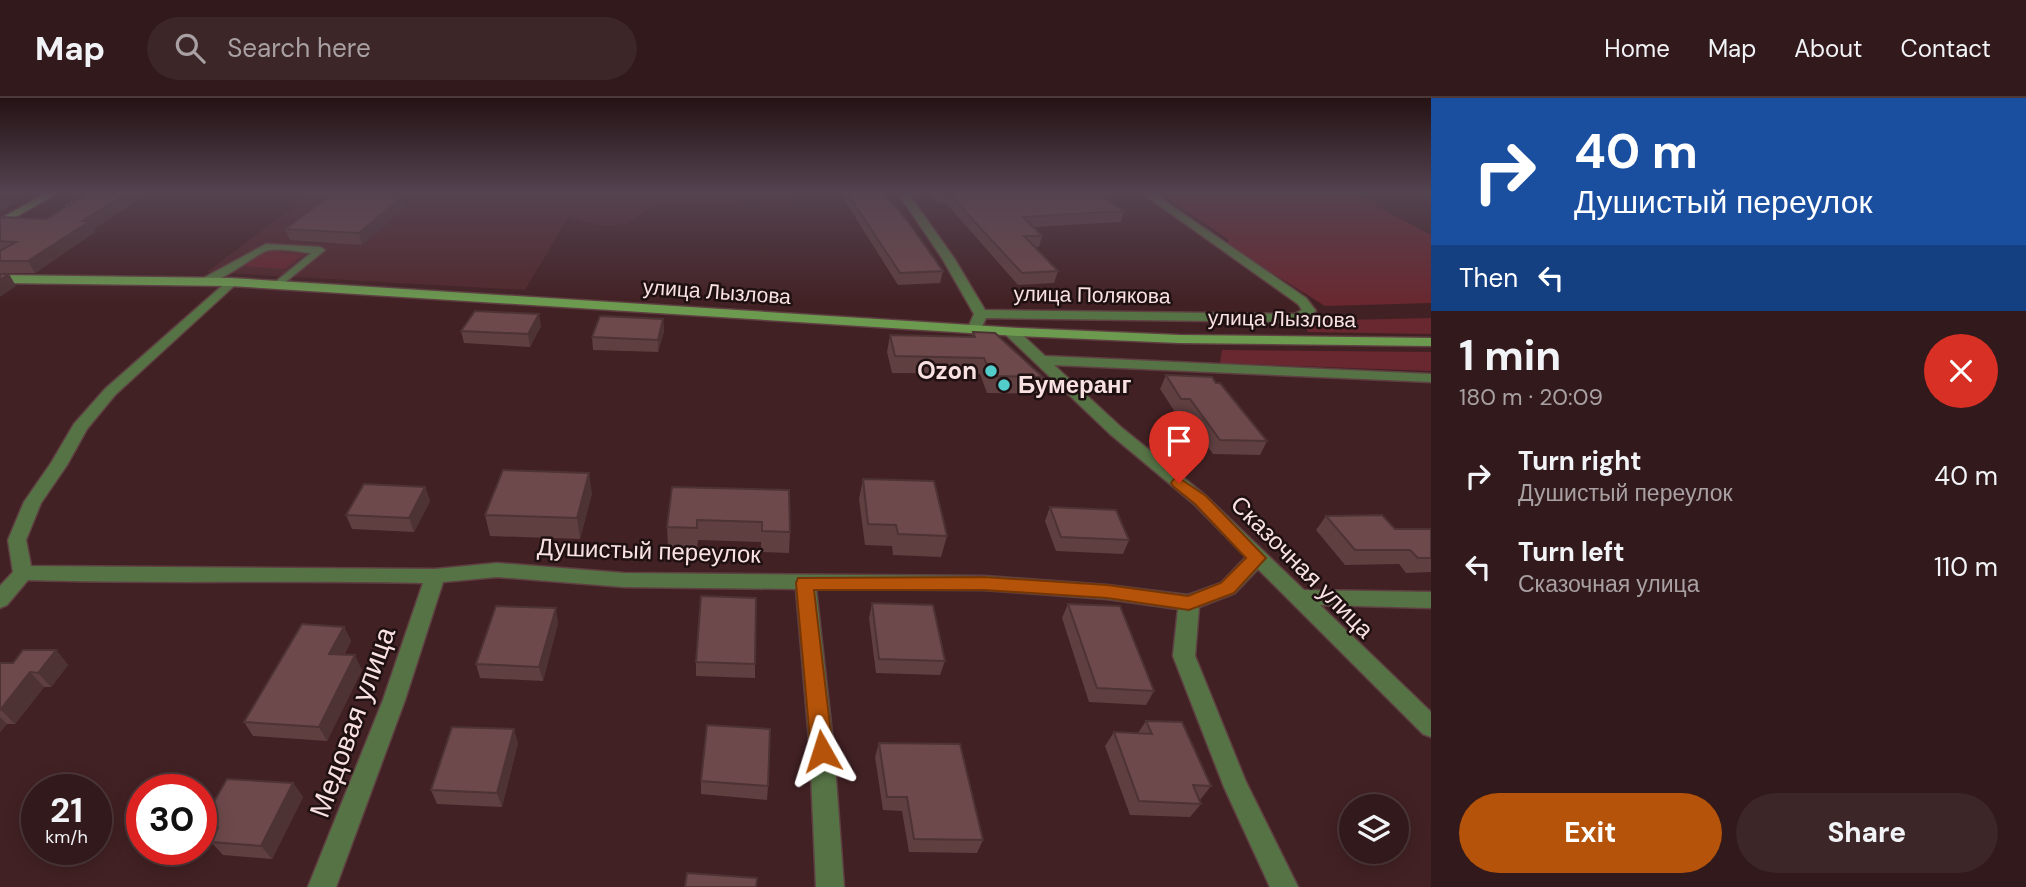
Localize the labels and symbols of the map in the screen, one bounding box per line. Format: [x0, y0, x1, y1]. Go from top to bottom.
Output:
street label: улица Лызлова [642, 273, 792, 311]
street label: улица Полякова [1013, 280, 1171, 310]
street label: улица Лызлова [1208, 304, 1357, 334]
place label: Ozon [917, 355, 977, 386]
marker: Ozon [983, 363, 999, 379]
place label: Бумеранг [1018, 369, 1132, 400]
marker: Бумеранг [996, 377, 1012, 393]
pin [1149, 411, 1209, 483]
street label: Сказочная улица [1224, 489, 1381, 645]
street label: Душистый переулок [537, 531, 762, 570]
street label: Медовая улица [301, 621, 404, 823]
position arrow [785, 714, 859, 788]
speed limit sign: 30 [126, 774, 217, 865]

